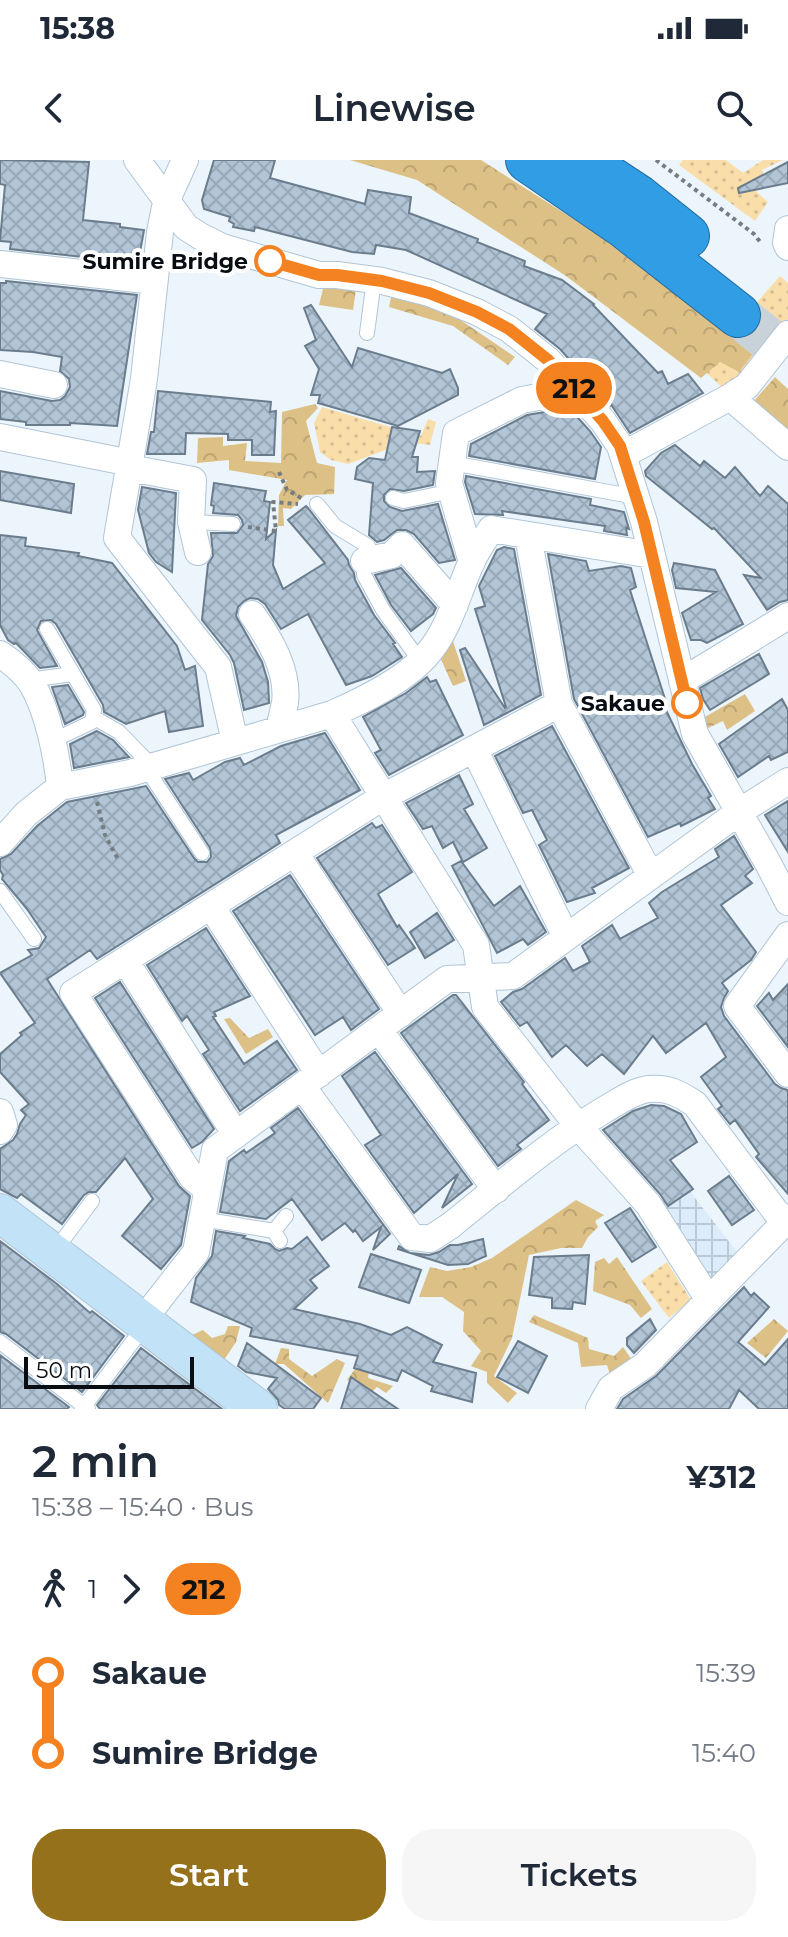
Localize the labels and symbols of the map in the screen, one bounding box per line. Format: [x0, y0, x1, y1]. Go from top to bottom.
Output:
marker: Sumire Bridge [255, 246, 285, 276]
place label: Sumire Bridge [82, 248, 248, 275]
line badge: 212 [528, 362, 620, 414]
marker: Sakaue [672, 688, 702, 718]
place label: Sakaue [581, 690, 665, 717]
scale bar [24, 1353, 194, 1389]

